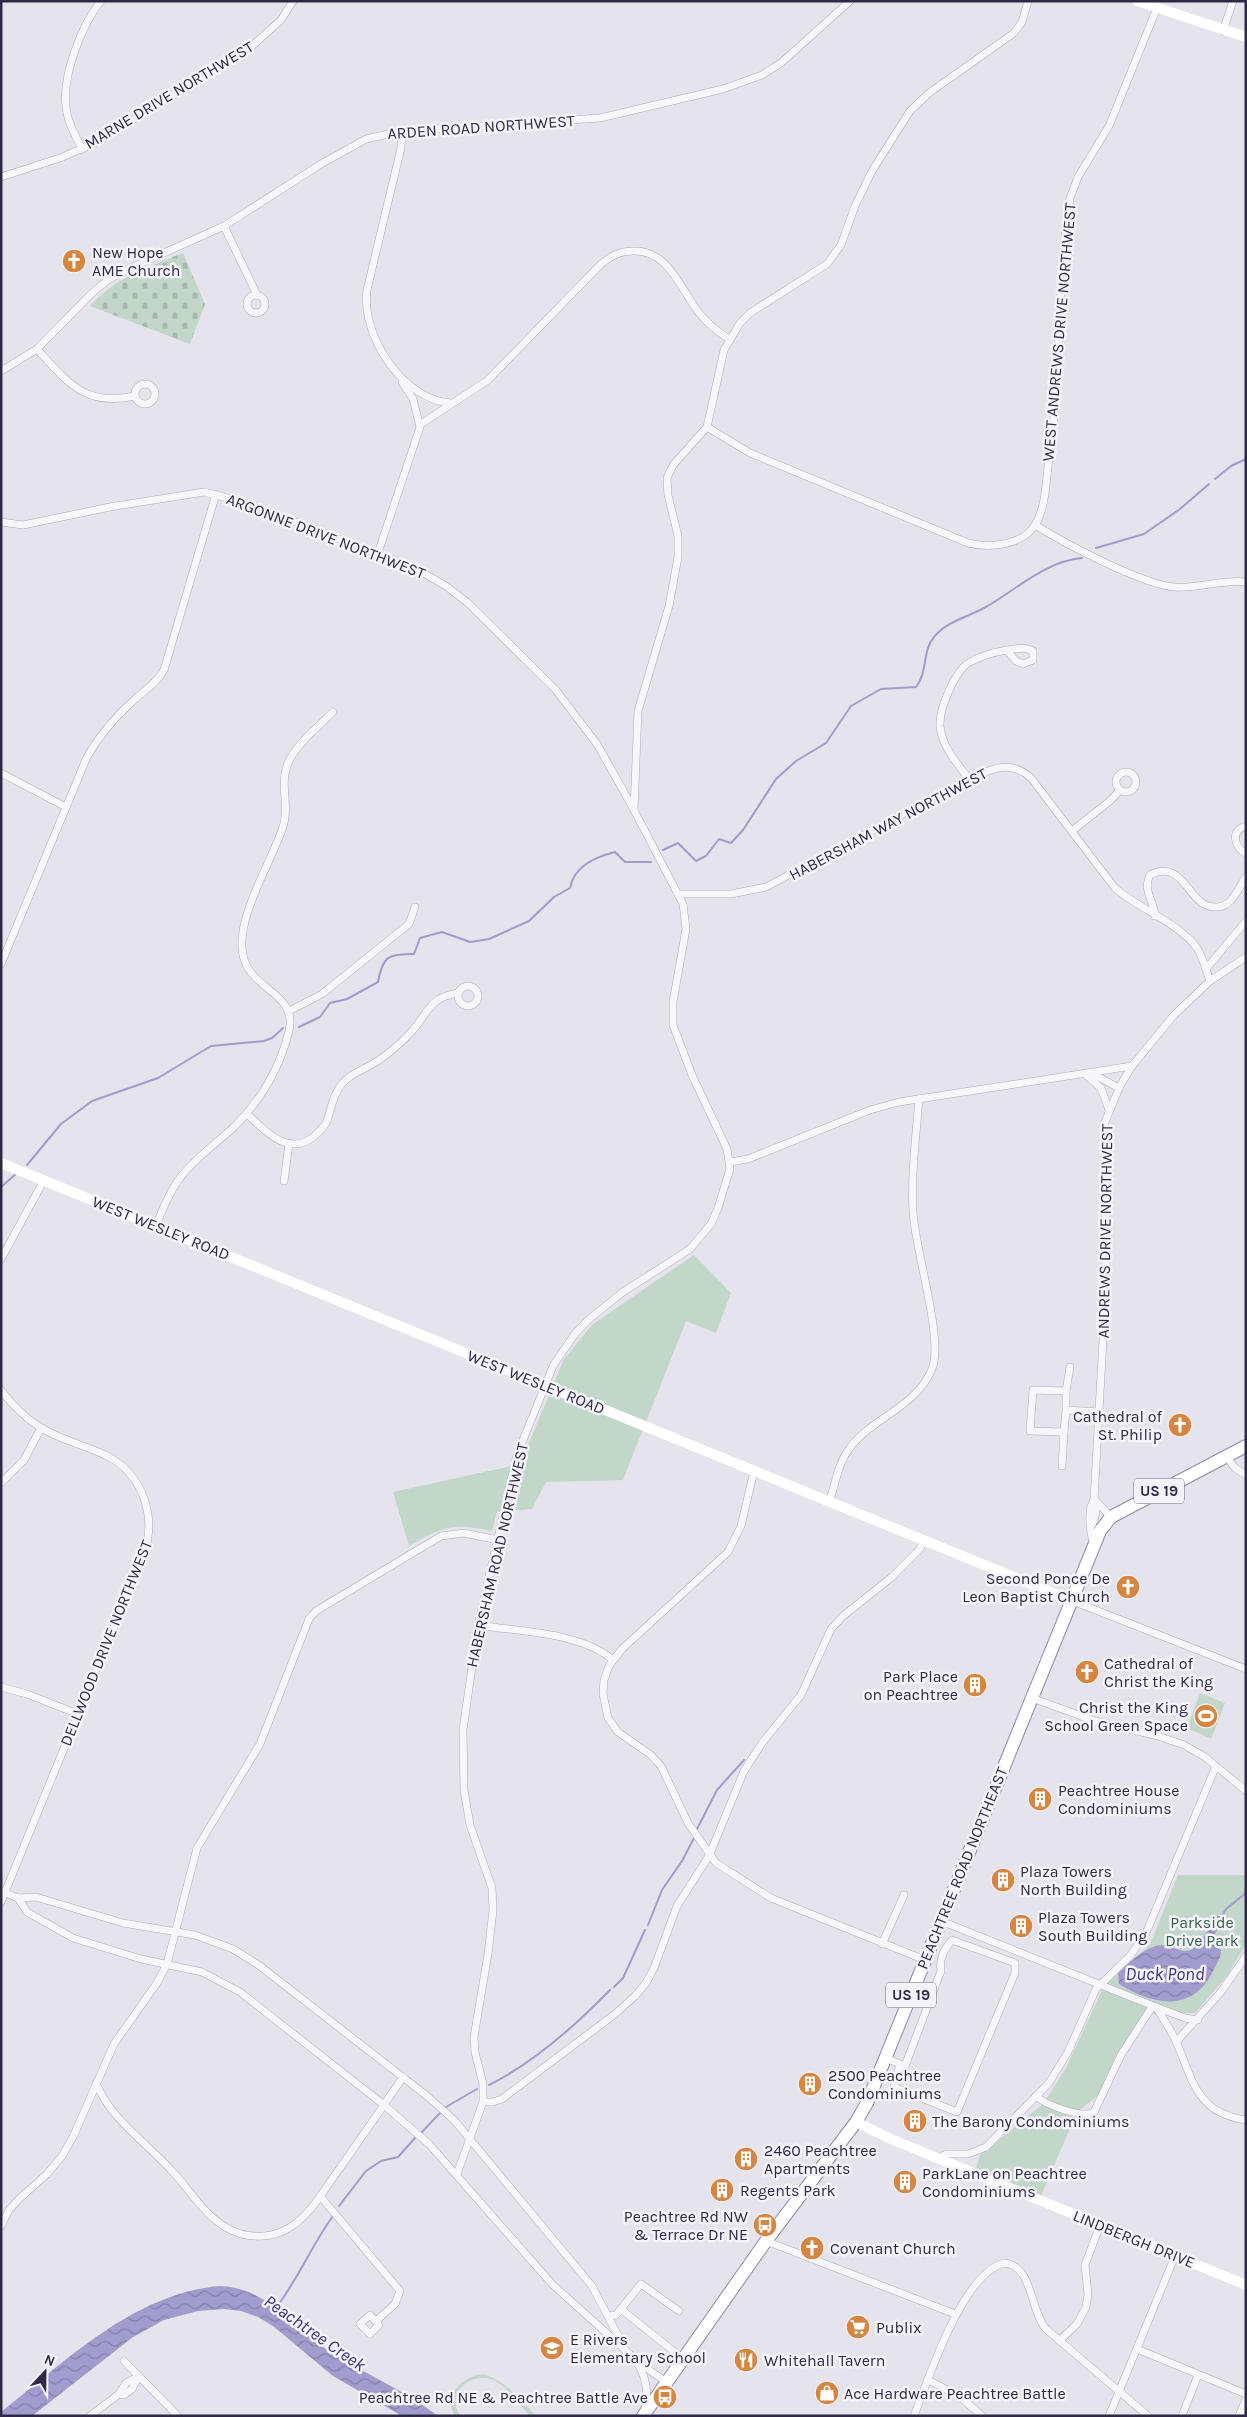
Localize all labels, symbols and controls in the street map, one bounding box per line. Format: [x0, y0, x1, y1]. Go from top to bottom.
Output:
street label: MARNE DRIVE NORTHWEST [81, 37, 257, 153]
street label: ARDEN ROAD NORTHWEST [387, 111, 575, 143]
street label: WEST ANDREWS DRIVE NORTHWEST [1038, 202, 1080, 462]
place label: New Hope AME Church [92, 243, 180, 280]
church icon: New Hope AME Church [61, 248, 87, 274]
street label: ARGONNE DRIVE NORTHWEST [224, 489, 428, 583]
street label: HABERSHAM WAY NORTHWEST [786, 764, 990, 884]
street label: ANDREWS DRIVE NORTHWEST [1094, 1124, 1116, 1338]
street label: WEST WESLEY ROAD [89, 1192, 233, 1264]
street label: WEST WESLEY ROAD [464, 1346, 608, 1418]
place label: Cathedral of St. Philip [1073, 1407, 1163, 1444]
church icon: Cathedral of St. Philip [1167, 1412, 1193, 1438]
street label: HABERSHAM ROAD NORTHWEST [462, 1441, 532, 1669]
road number: US 19 [1134, 1478, 1184, 1504]
street label: DELLWOOD DRIVE NORTHWEST [56, 1537, 156, 1749]
place label: Second Ponce De Leon Baptist Church [962, 1569, 1110, 1606]
church icon: Second Ponce De Leon Baptist Church [1115, 1574, 1141, 1600]
place label: Cathedral of Christ the King [1104, 1654, 1213, 1691]
church icon: Cathedral of Christ the King [1074, 1659, 1100, 1685]
place label: Park Place on Peachtree [864, 1667, 958, 1704]
building icon: Park Place on Peachtree [962, 1672, 988, 1698]
place label: Christ the King School Green Space [1044, 1698, 1188, 1735]
sports icon: Christ the King School Green Space [1193, 1703, 1219, 1729]
street label: PEACHTREE ROAD NORTHEAST [913, 1764, 1011, 1972]
place label: Peachtree House Condominiums [1058, 1781, 1180, 1818]
building icon: Peachtree House Condominiums [1027, 1786, 1053, 1812]
place label: Plaza Towers North Building [1020, 1862, 1127, 1899]
building icon: Plaza Towers North Building [990, 1867, 1016, 1893]
place label: Plaza Towers South Building [1038, 1908, 1147, 1945]
building icon: Plaza Towers South Building [1008, 1913, 1034, 1939]
park label: Parkside Drive Park [1165, 1913, 1239, 1950]
water label: Duck Pond [1125, 1963, 1205, 1985]
road number: US 19 [886, 1982, 936, 2008]
place label: 2500 Peachtree Condominiums [828, 2066, 942, 2103]
building icon: 2500 Peachtree Condominiums [797, 2071, 823, 2097]
building icon: The Barony Condominiums [902, 2108, 928, 2134]
place label: The Barony Condominiums [932, 2112, 1130, 2131]
place label: 2460 Peachtree Apartments [764, 2141, 877, 2178]
building icon: 2460 Peachtree Apartments [733, 2146, 759, 2172]
place label: ParkLane on Peachtree Condominiums [922, 2164, 1087, 2201]
building icon: ParkLane on Peachtree Condominiums [892, 2169, 918, 2195]
building icon: Regents Park [709, 2177, 735, 2203]
place label: Regents Park [740, 2181, 836, 2200]
street label: LINDBERGH DRIVE [1070, 2206, 1198, 2272]
place label: Peachtree Rd NW & Terrace Dr NE [624, 2207, 749, 2244]
bus stop icon: Peachtree Rd NW & Terrace Dr NE [752, 2212, 778, 2238]
church icon: Covenant Church [799, 2235, 825, 2261]
place label: Covenant Church [830, 2239, 956, 2258]
water label: Peachtree Creek [260, 2290, 371, 2377]
supermarket icon: Publix [845, 2314, 871, 2340]
place label: Publix [876, 2318, 921, 2337]
place label: E Rivers Elementary School [570, 2330, 706, 2367]
school or university icon: E Rivers Elementary School [539, 2335, 565, 2361]
north arrow [20, 2347, 70, 2397]
restaurant icon: Whitehall Tavern [733, 2347, 759, 2373]
text: N [42, 2351, 58, 2370]
place label: Whitehall Tavern [764, 2351, 885, 2370]
shop icon: Ace Hardware Peachtree Battle [814, 2380, 840, 2406]
bus stop icon: Peachtree Rd NE & Peachtree Battle Ave [652, 2384, 678, 2410]
place label: Ace Hardware Peachtree Battle [844, 2384, 1066, 2403]
place label: Peachtree Rd NE & Peachtree Battle Ave [359, 2388, 648, 2407]

